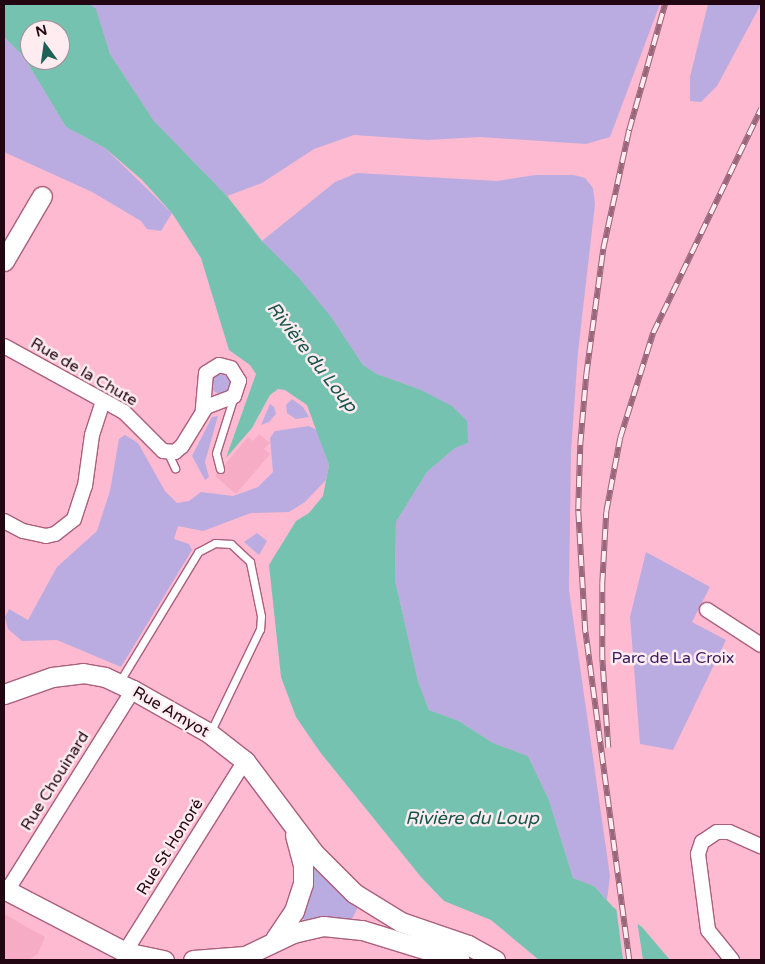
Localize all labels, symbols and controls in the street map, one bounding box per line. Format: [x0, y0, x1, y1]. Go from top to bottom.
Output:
north arrow [20, 20, 70, 70]
text: N [34, 21, 49, 41]
water label: Rivière du Loup [262, 298, 362, 416]
street label: Rue de la Chute [27, 334, 141, 410]
park label: Parc de La Croix [612, 648, 734, 668]
street label: Rue Amyot [129, 682, 213, 742]
street label: Rue Chouinard [17, 728, 93, 834]
street label: Rue St Honoré [133, 795, 207, 899]
water label: Rivière du Loup [405, 807, 539, 829]

